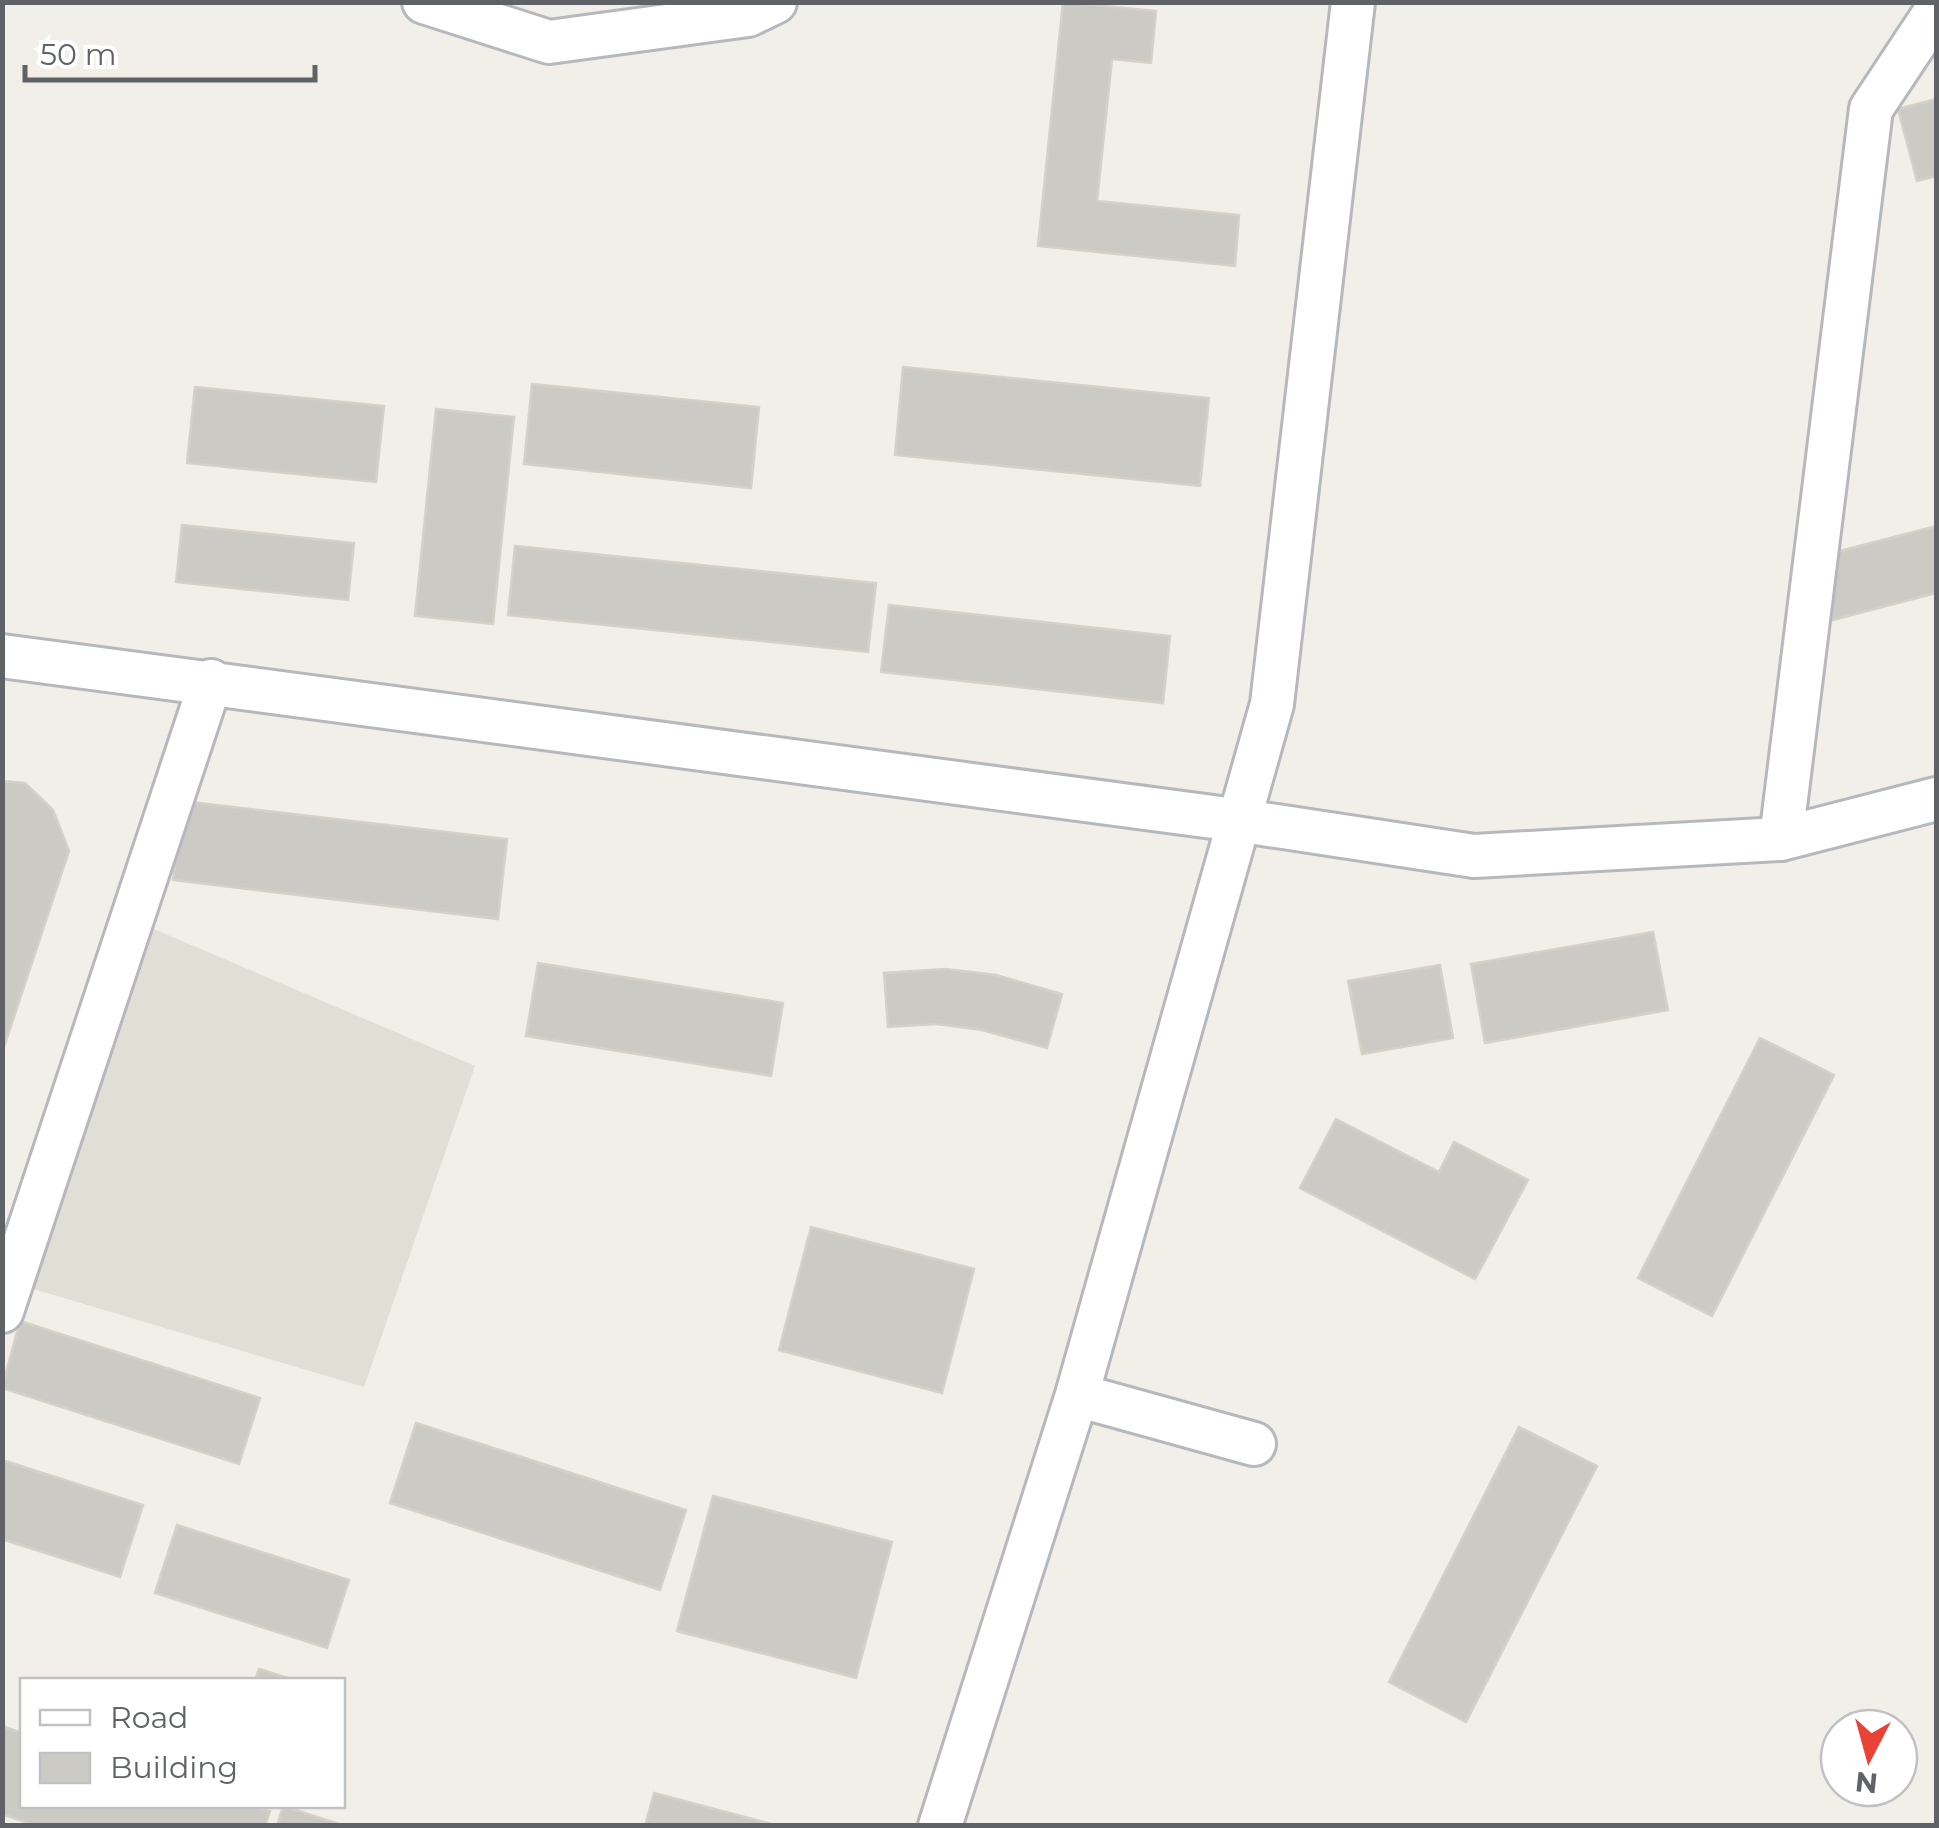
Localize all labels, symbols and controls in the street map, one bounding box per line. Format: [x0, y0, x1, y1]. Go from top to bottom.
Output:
scale bar [25, 20, 315, 82]
text: 50 m [40, 36, 117, 73]
legend [20, 1678, 345, 1808]
text: Road [110, 1699, 188, 1736]
north arrow [1819, 1708, 1919, 1808]
text: Building [110, 1749, 238, 1786]
text: N [1853, 1765, 1879, 1801]

